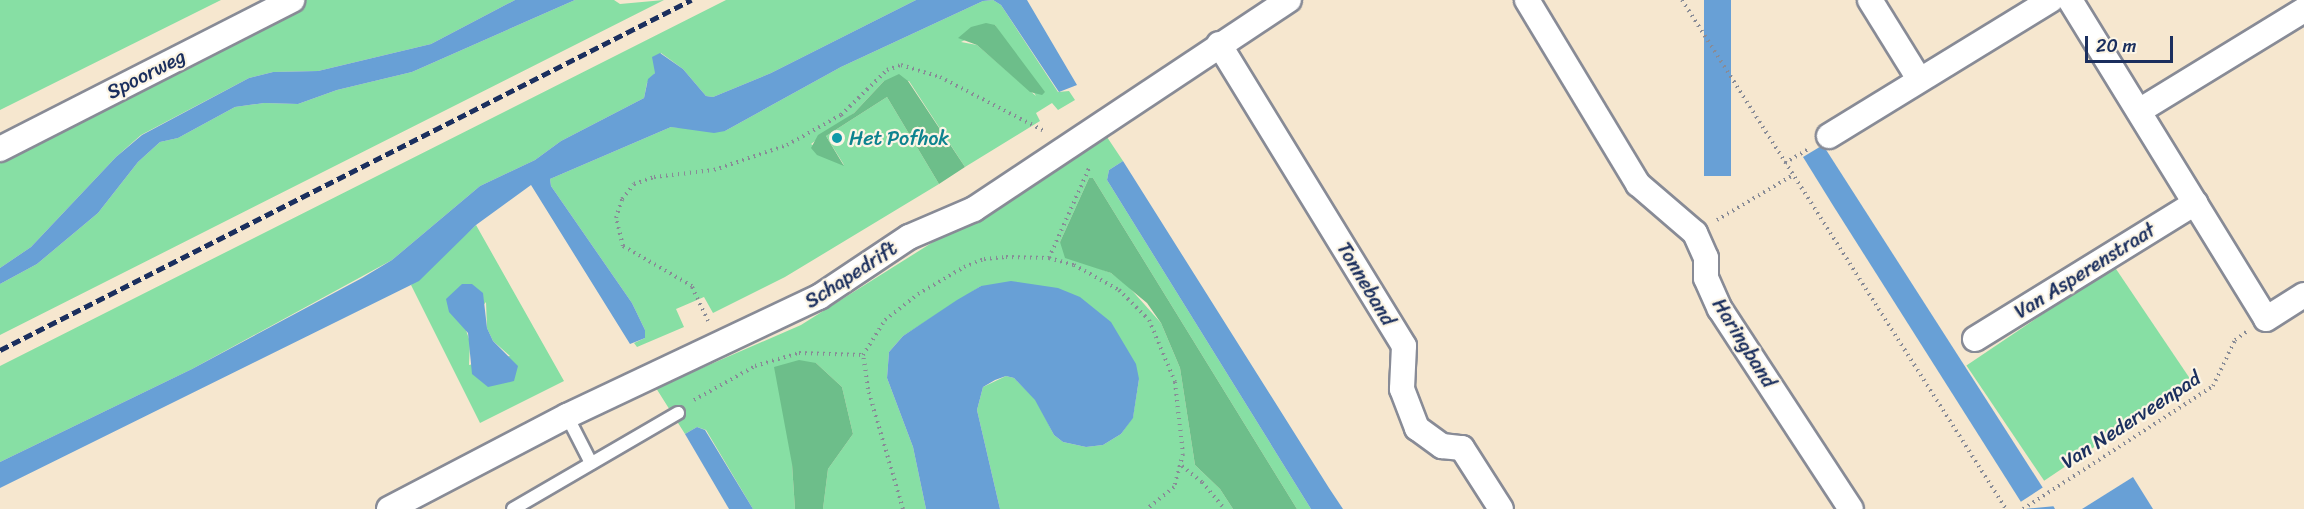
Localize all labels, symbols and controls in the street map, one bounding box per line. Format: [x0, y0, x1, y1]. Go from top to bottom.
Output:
scale bar [2088, 24, 2176, 62]
text: 20 m [2096, 30, 2136, 62]
street label: Spoorweg [103, 44, 189, 104]
place label: Het Pofhok [849, 126, 950, 150]
marker: Het Pofhok [830, 131, 844, 145]
street label: Van Asperenstraat [2009, 218, 2161, 324]
street label: Schapedrift [800, 236, 902, 314]
street label: Tonneband [1332, 238, 1400, 330]
street label: Haringband [1707, 294, 1781, 392]
street label: Van Nederveenpad [2057, 366, 2205, 474]

